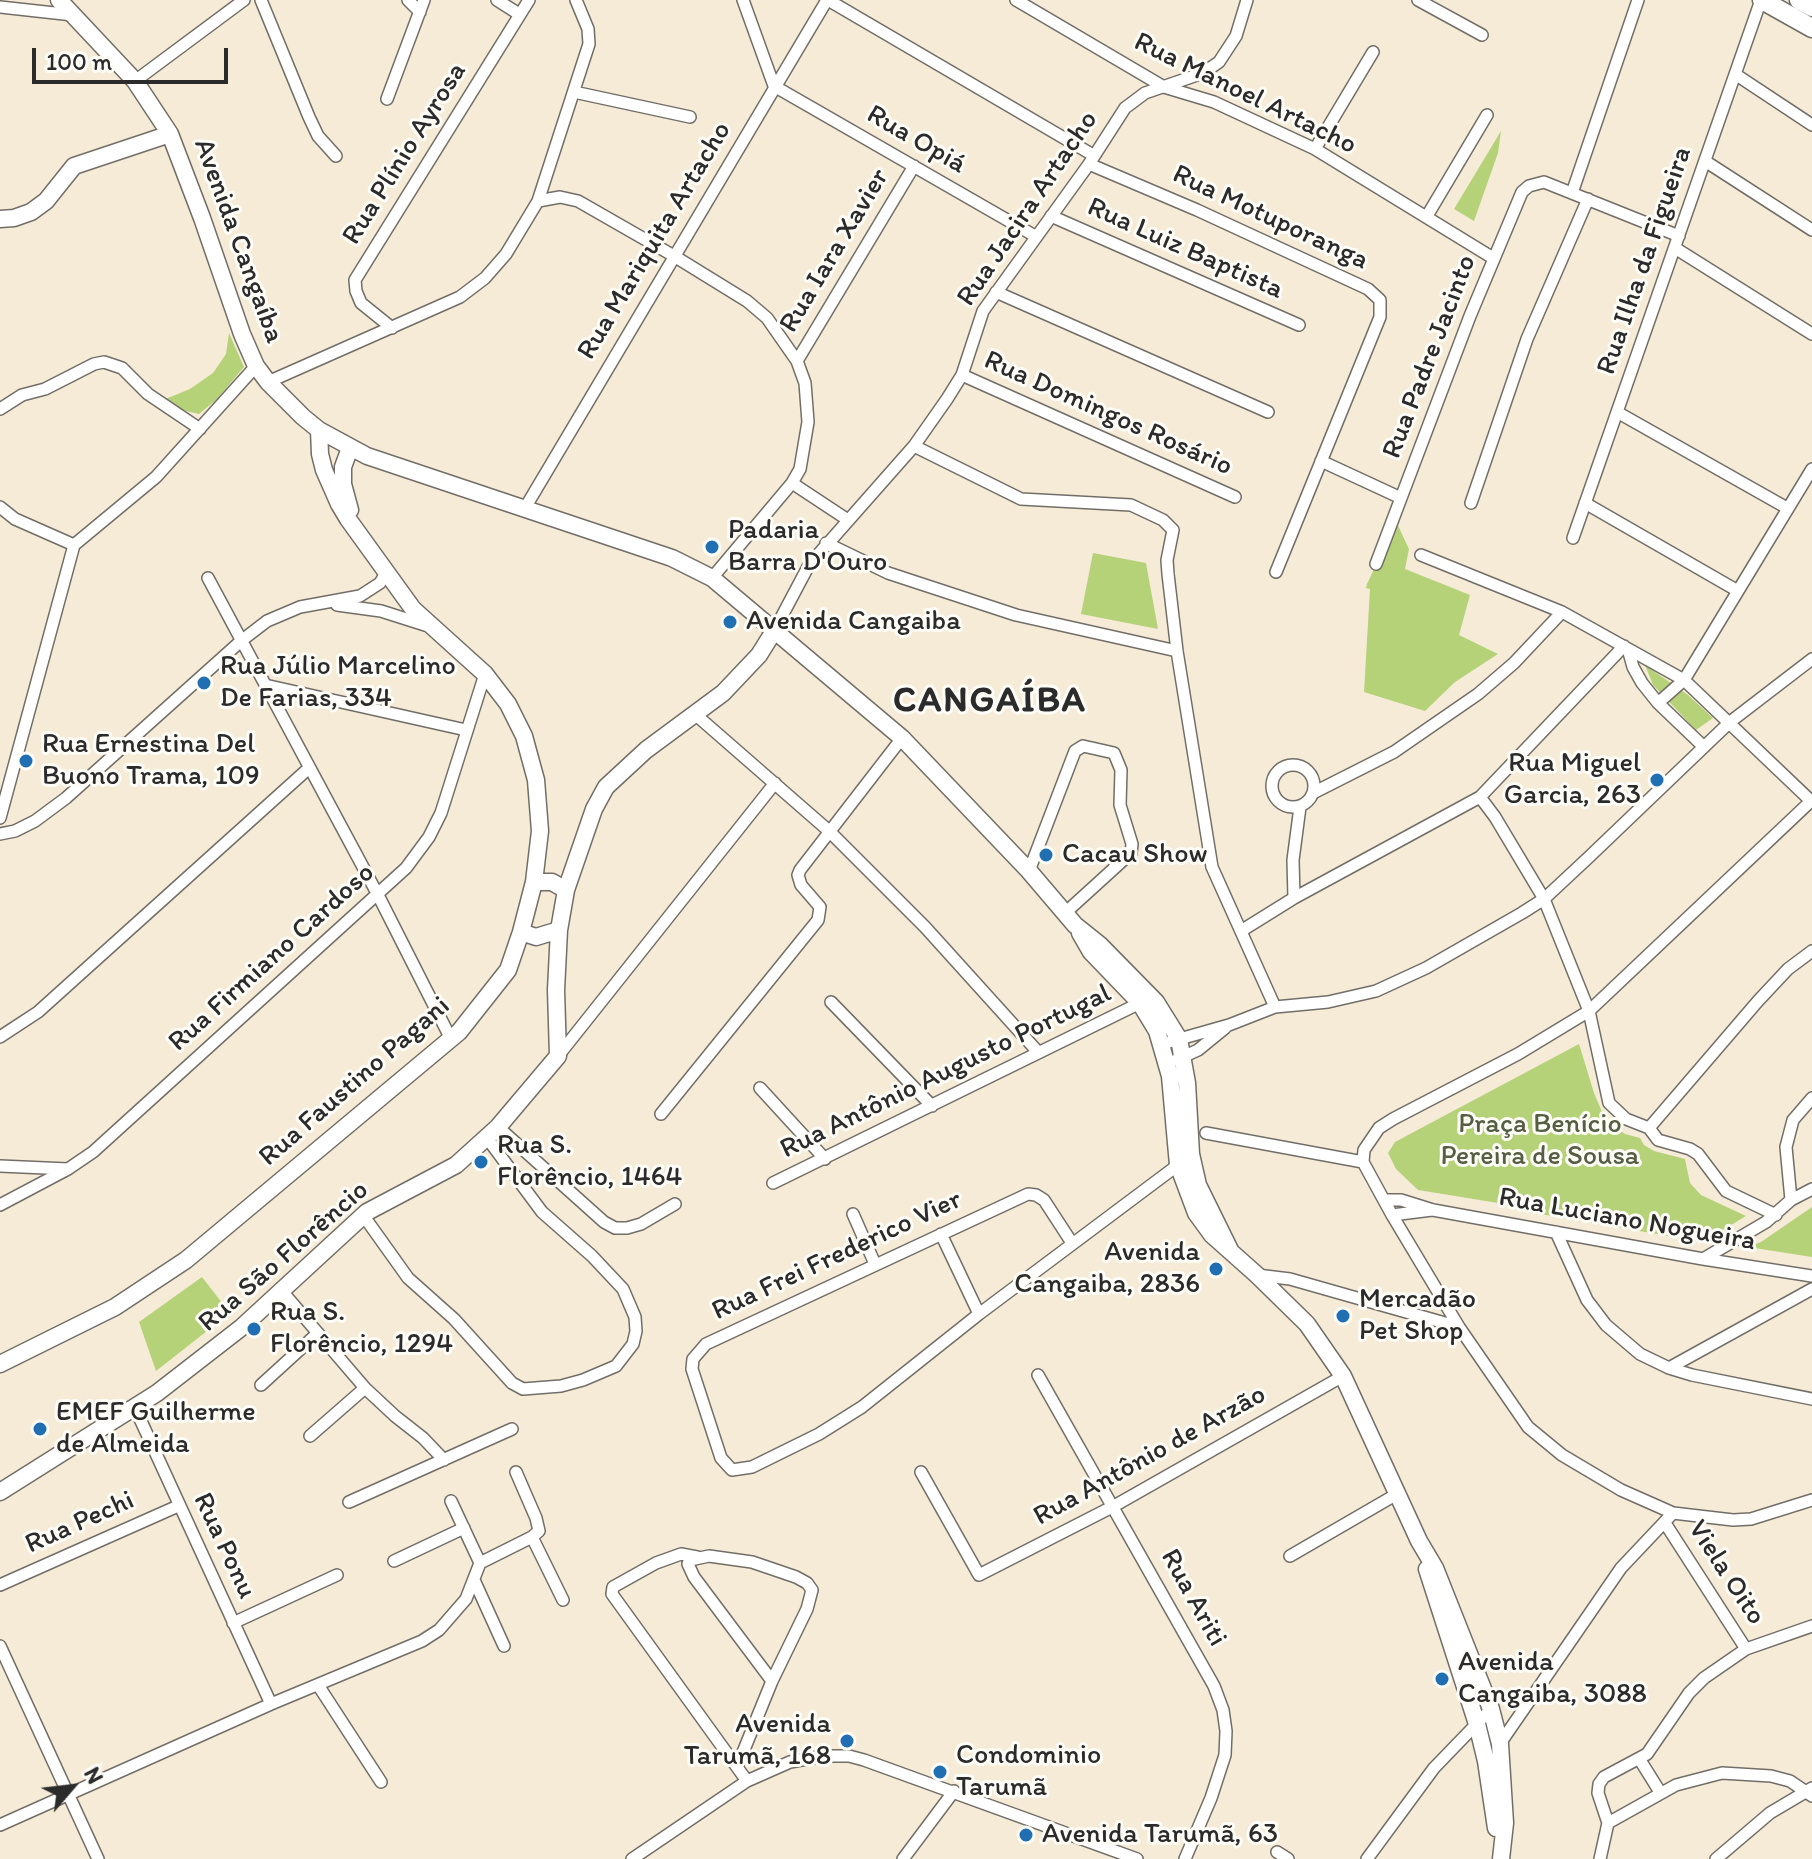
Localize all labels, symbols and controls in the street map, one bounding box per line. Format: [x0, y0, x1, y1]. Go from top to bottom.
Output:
street label: Rua Manoel Artacho [1128, 26, 1362, 162]
scale bar [36, 32, 232, 82]
text: 100 m [46, 47, 112, 76]
street label: Rua Plínio Ayrosa [336, 57, 474, 251]
street label: Rua Opiá [860, 98, 972, 182]
street label: Rua Jacira Artacho [950, 105, 1106, 313]
street label: Rua Mariquita Artacho [571, 116, 739, 366]
street label: Avenida Cangaíba [185, 134, 291, 348]
street label: Rua Ilha da Figueira [1590, 143, 1700, 379]
street label: Rua Motuporanga [1167, 158, 1373, 278]
street label: Rua Iara Xavier [773, 163, 897, 339]
street label: Rua Luiz Baptista [1082, 191, 1288, 307]
street label: Rua Padre Jacinto [1376, 250, 1484, 464]
street label: Rua Domingos Rosário [979, 344, 1237, 484]
place label: Padaria Barra D'Ouro [728, 514, 887, 580]
marker: Padaria Barra D'Ouro [703, 538, 721, 556]
place label: Avenida Cangaiba [746, 605, 961, 639]
marker: Avenida Cangaiba [721, 613, 739, 631]
place label: Rua Júlio Marcelino De Farias, 334 [220, 650, 456, 716]
marker: Rua Júlio Marcelino De Farias, 334 [195, 674, 213, 692]
district label: CANGAÍBA [893, 680, 1087, 724]
place label: Rua Ernestina Del Buono Trama, 109 [42, 728, 260, 794]
place label: Rua Miguel Garcia, 263 [1504, 747, 1641, 813]
marker: Rua Ernestina Del Buono Trama, 109 [17, 752, 35, 770]
marker: Rua Miguel Garcia, 263 [1648, 771, 1666, 789]
place label: Cacau Show [1062, 838, 1208, 872]
marker: Cacau Show [1037, 846, 1055, 864]
street label: Rua Firmiano Cardoso [162, 857, 382, 1059]
street label: Rua Antônio Augusto Portugal [775, 977, 1117, 1167]
street label: Rua Faustino Pagani [253, 990, 457, 1174]
park label: Praça Benício Pereira de Sousa [1441, 1108, 1639, 1174]
place label: Rua S. Florêncio, 1464 [497, 1129, 682, 1195]
marker: Rua S. Florêncio, 1464 [472, 1153, 490, 1171]
street label: Rua São Florêncio [192, 1174, 376, 1340]
street label: Rua Luciano Nogueira [1496, 1181, 1758, 1259]
street label: Rua Frei Frederico Vier [707, 1183, 967, 1329]
place label: Avenida Cangaiba, 2836 [1014, 1236, 1200, 1302]
marker: Avenida Cangaiba, 2836 [1207, 1260, 1225, 1278]
place label: Mercadão Pet Shop [1359, 1283, 1476, 1349]
place label: Rua S. Florêncio, 1294 [270, 1296, 453, 1362]
marker: Mercadão Pet Shop [1334, 1307, 1352, 1325]
marker: Rua S. Florêncio, 1294 [245, 1320, 263, 1338]
street label: Rua Antônio de Arzão [1028, 1378, 1272, 1534]
place label: EMEF Guilherme de Almeida [56, 1396, 256, 1462]
marker: EMEF Guilherme de Almeida [31, 1420, 49, 1438]
street label: Rua Pechi [20, 1484, 140, 1562]
street label: Rua Ponu [185, 1488, 263, 1604]
street label: Viela Oito [1680, 1514, 1772, 1632]
street label: Rua Ariti [1153, 1543, 1233, 1653]
place label: Avenida Cangaiba, 3088 [1458, 1646, 1647, 1712]
marker: Avenida Cangaiba, 3088 [1433, 1670, 1451, 1688]
place label: Avenida Tarumã, 168 [684, 1708, 831, 1774]
marker: Avenida Tarumã, 168 [838, 1732, 856, 1750]
place label: Condominio Tarumã [956, 1739, 1101, 1805]
north arrow [32, 1747, 112, 1827]
text: N [78, 1763, 109, 1788]
marker: Condominio Tarumã [931, 1763, 949, 1781]
place label: Avenida Tarumã, 63 [1042, 1818, 1278, 1852]
marker: Avenida Tarumã, 63 [1017, 1826, 1035, 1844]

